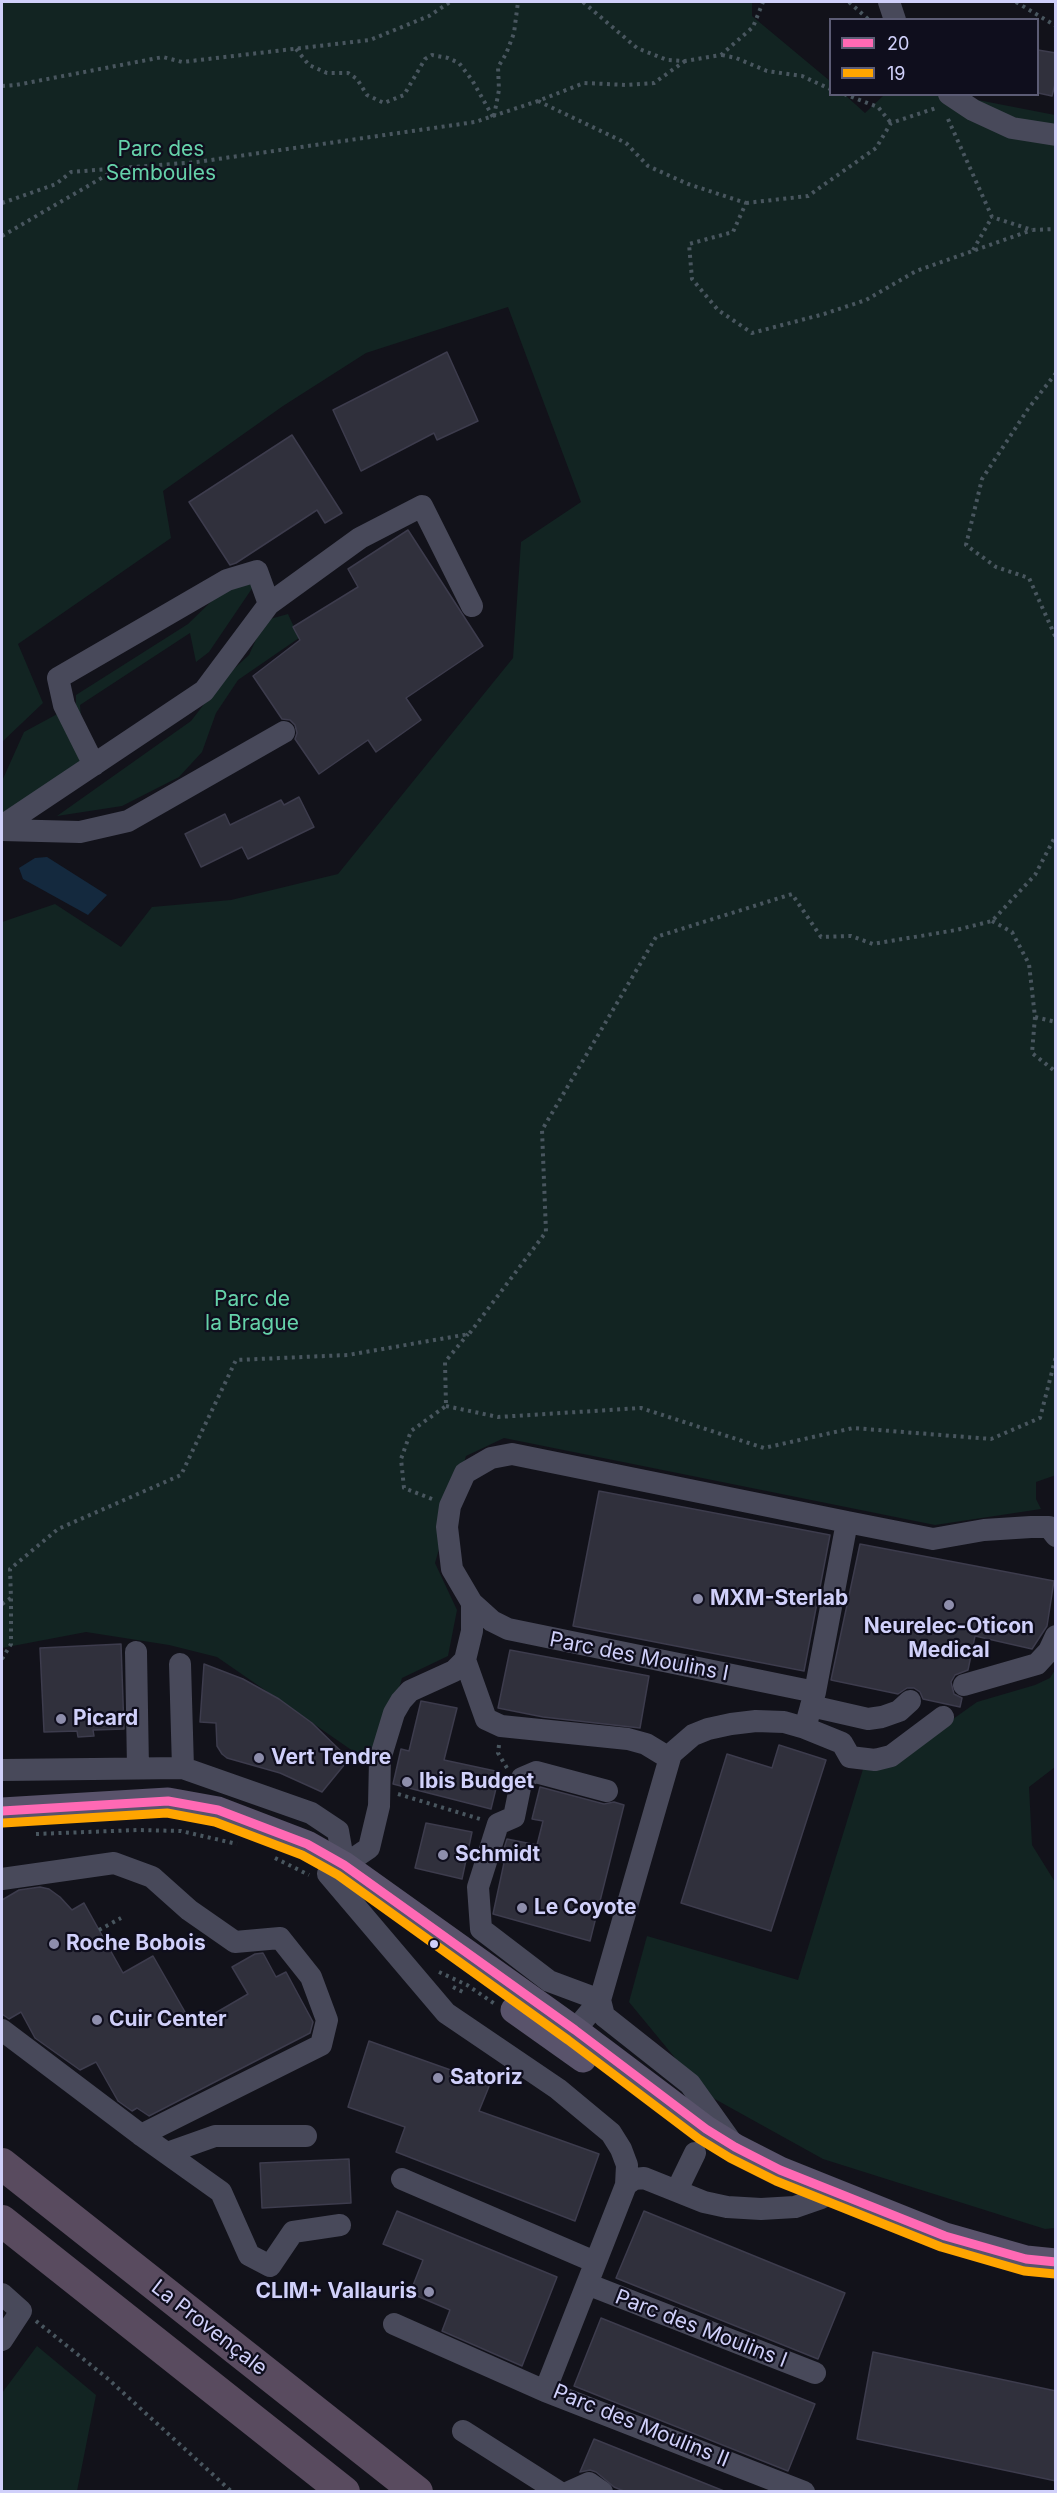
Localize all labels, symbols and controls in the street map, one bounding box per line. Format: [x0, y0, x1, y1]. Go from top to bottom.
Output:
legend [829, 18, 1039, 96]
text: 20 [887, 33, 909, 54]
text: 19 [887, 63, 905, 84]
park label: Parc des Semboules [106, 137, 216, 187]
park label: Parc de la Brague [205, 1287, 299, 1337]
place label: MXM-Sterlab [710, 1586, 848, 1612]
marker: MXM-Sterlab [691, 1592, 705, 1606]
marker: Neurelec-Oticon Medical [942, 1598, 956, 1612]
place label: Neurelec-Oticon Medical [864, 1614, 1034, 1664]
street label: Parc des Moulins I [547, 1627, 731, 1687]
place label: Picard [73, 1706, 138, 1732]
marker: Picard [54, 1712, 68, 1726]
place label: Vert Tendre [271, 1745, 391, 1771]
marker: Vert Tendre [252, 1751, 266, 1765]
place label: Ibis Budget [419, 1769, 534, 1795]
marker: Ibis Budget [400, 1775, 414, 1789]
place label: Schmidt [455, 1842, 540, 1868]
marker: Schmidt [436, 1848, 450, 1862]
place label: Le Coyote [534, 1895, 637, 1921]
marker: Le Coyote [515, 1901, 529, 1915]
place label: Roche Bobois [66, 1931, 206, 1957]
marker: Roche Bobois [47, 1937, 61, 1951]
unlabelled marker [428, 1938, 440, 1950]
place label: Cuir Center [109, 2007, 226, 2033]
marker: Cuir Center [90, 2013, 104, 2027]
place label: Satoriz [450, 2065, 523, 2091]
marker: Satoriz [431, 2071, 445, 2085]
street label: La Provençale [146, 2275, 272, 2381]
place label: CLIM+ Vallauris [255, 2279, 417, 2305]
marker: CLIM+ Vallauris [422, 2285, 436, 2299]
street label: Parc des Moulins I [612, 2285, 790, 2373]
street label: Parc des Moulins II [549, 2379, 733, 2473]

